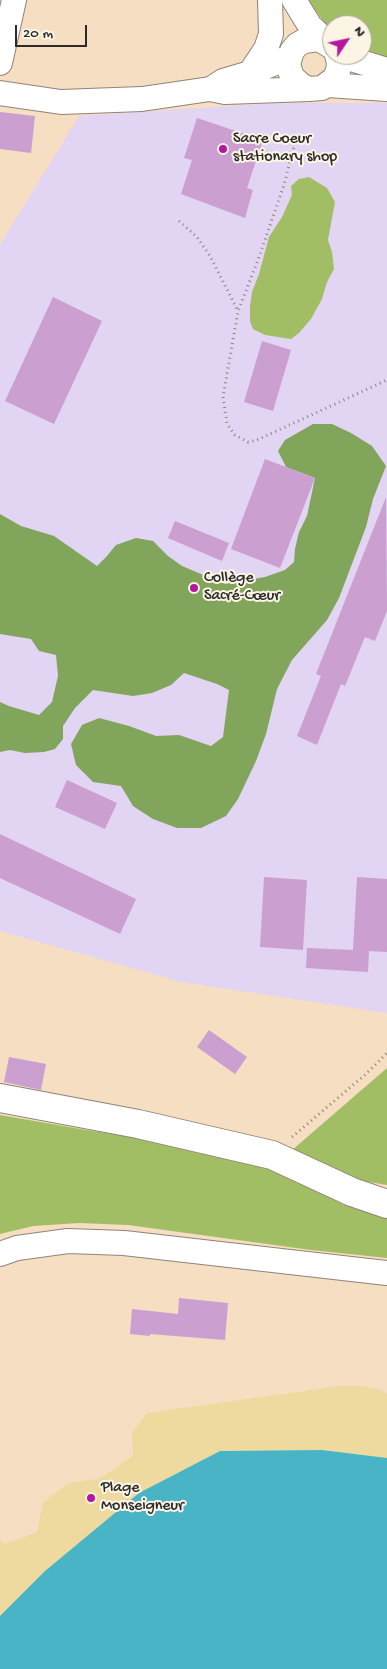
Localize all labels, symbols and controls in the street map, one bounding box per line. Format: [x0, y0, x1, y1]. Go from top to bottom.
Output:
scale bar [18, 15, 90, 47]
north arrow [322, 15, 372, 65]
text: N [349, 23, 369, 40]
text: 20 m [23, 25, 53, 43]
place label: Sacre Coeur stationary shop [233, 130, 337, 168]
marker: Sacre Coeur stationary shop [217, 143, 229, 155]
place label: Collège Sacré-Cœur [204, 569, 280, 607]
marker: Collège Sacré-Cœur [188, 582, 200, 594]
place label: Plage Monseigneur [101, 1479, 184, 1517]
marker: Plage Monseigneur [85, 1492, 97, 1504]

